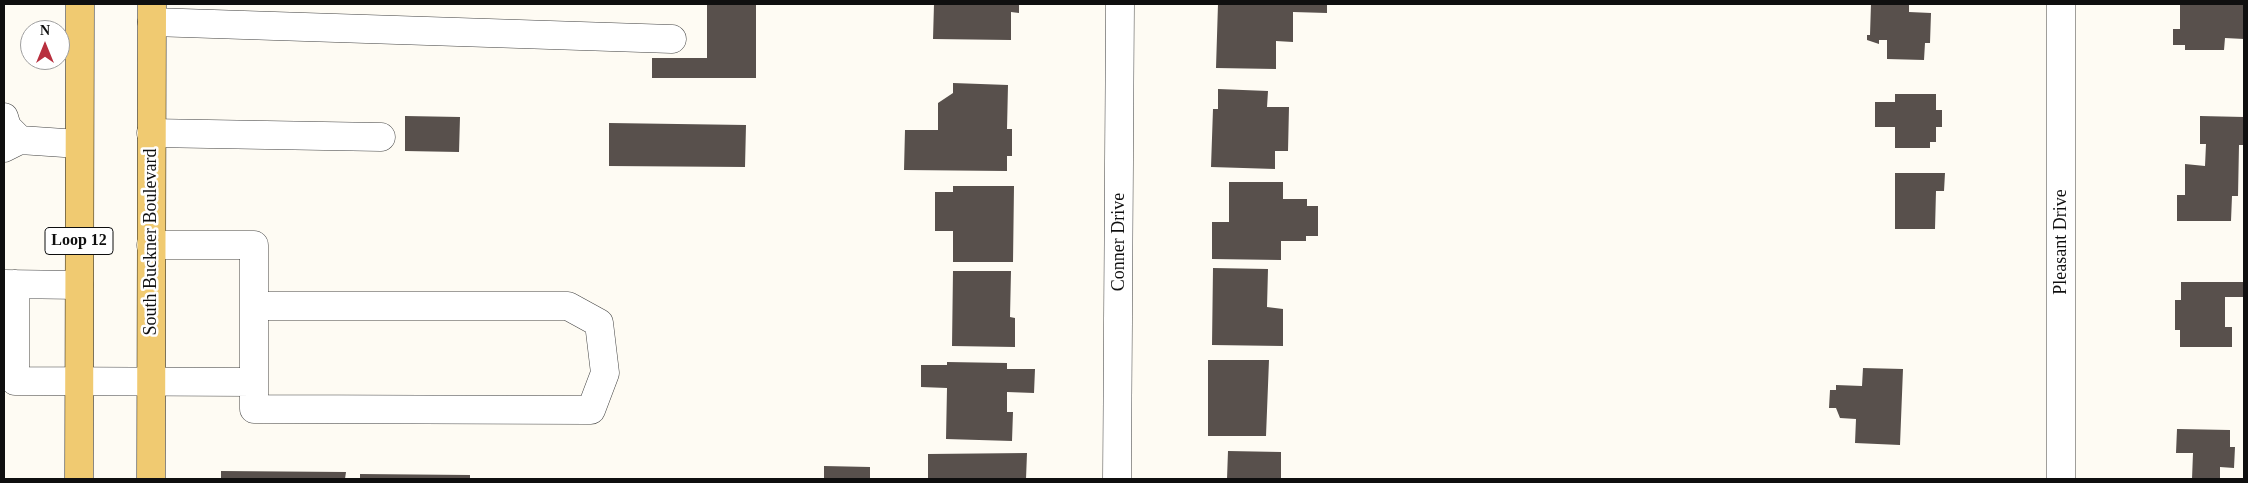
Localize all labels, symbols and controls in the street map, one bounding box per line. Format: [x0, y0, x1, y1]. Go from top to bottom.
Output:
north arrow [20, 20, 70, 70]
text: N [40, 23, 50, 38]
street label: South Buckner Boulevard [140, 149, 162, 335]
street label: Pleasant Drive [2050, 189, 2072, 295]
street label: Conner Drive [1108, 193, 1130, 291]
road number: Loop 12 [45, 228, 113, 255]

